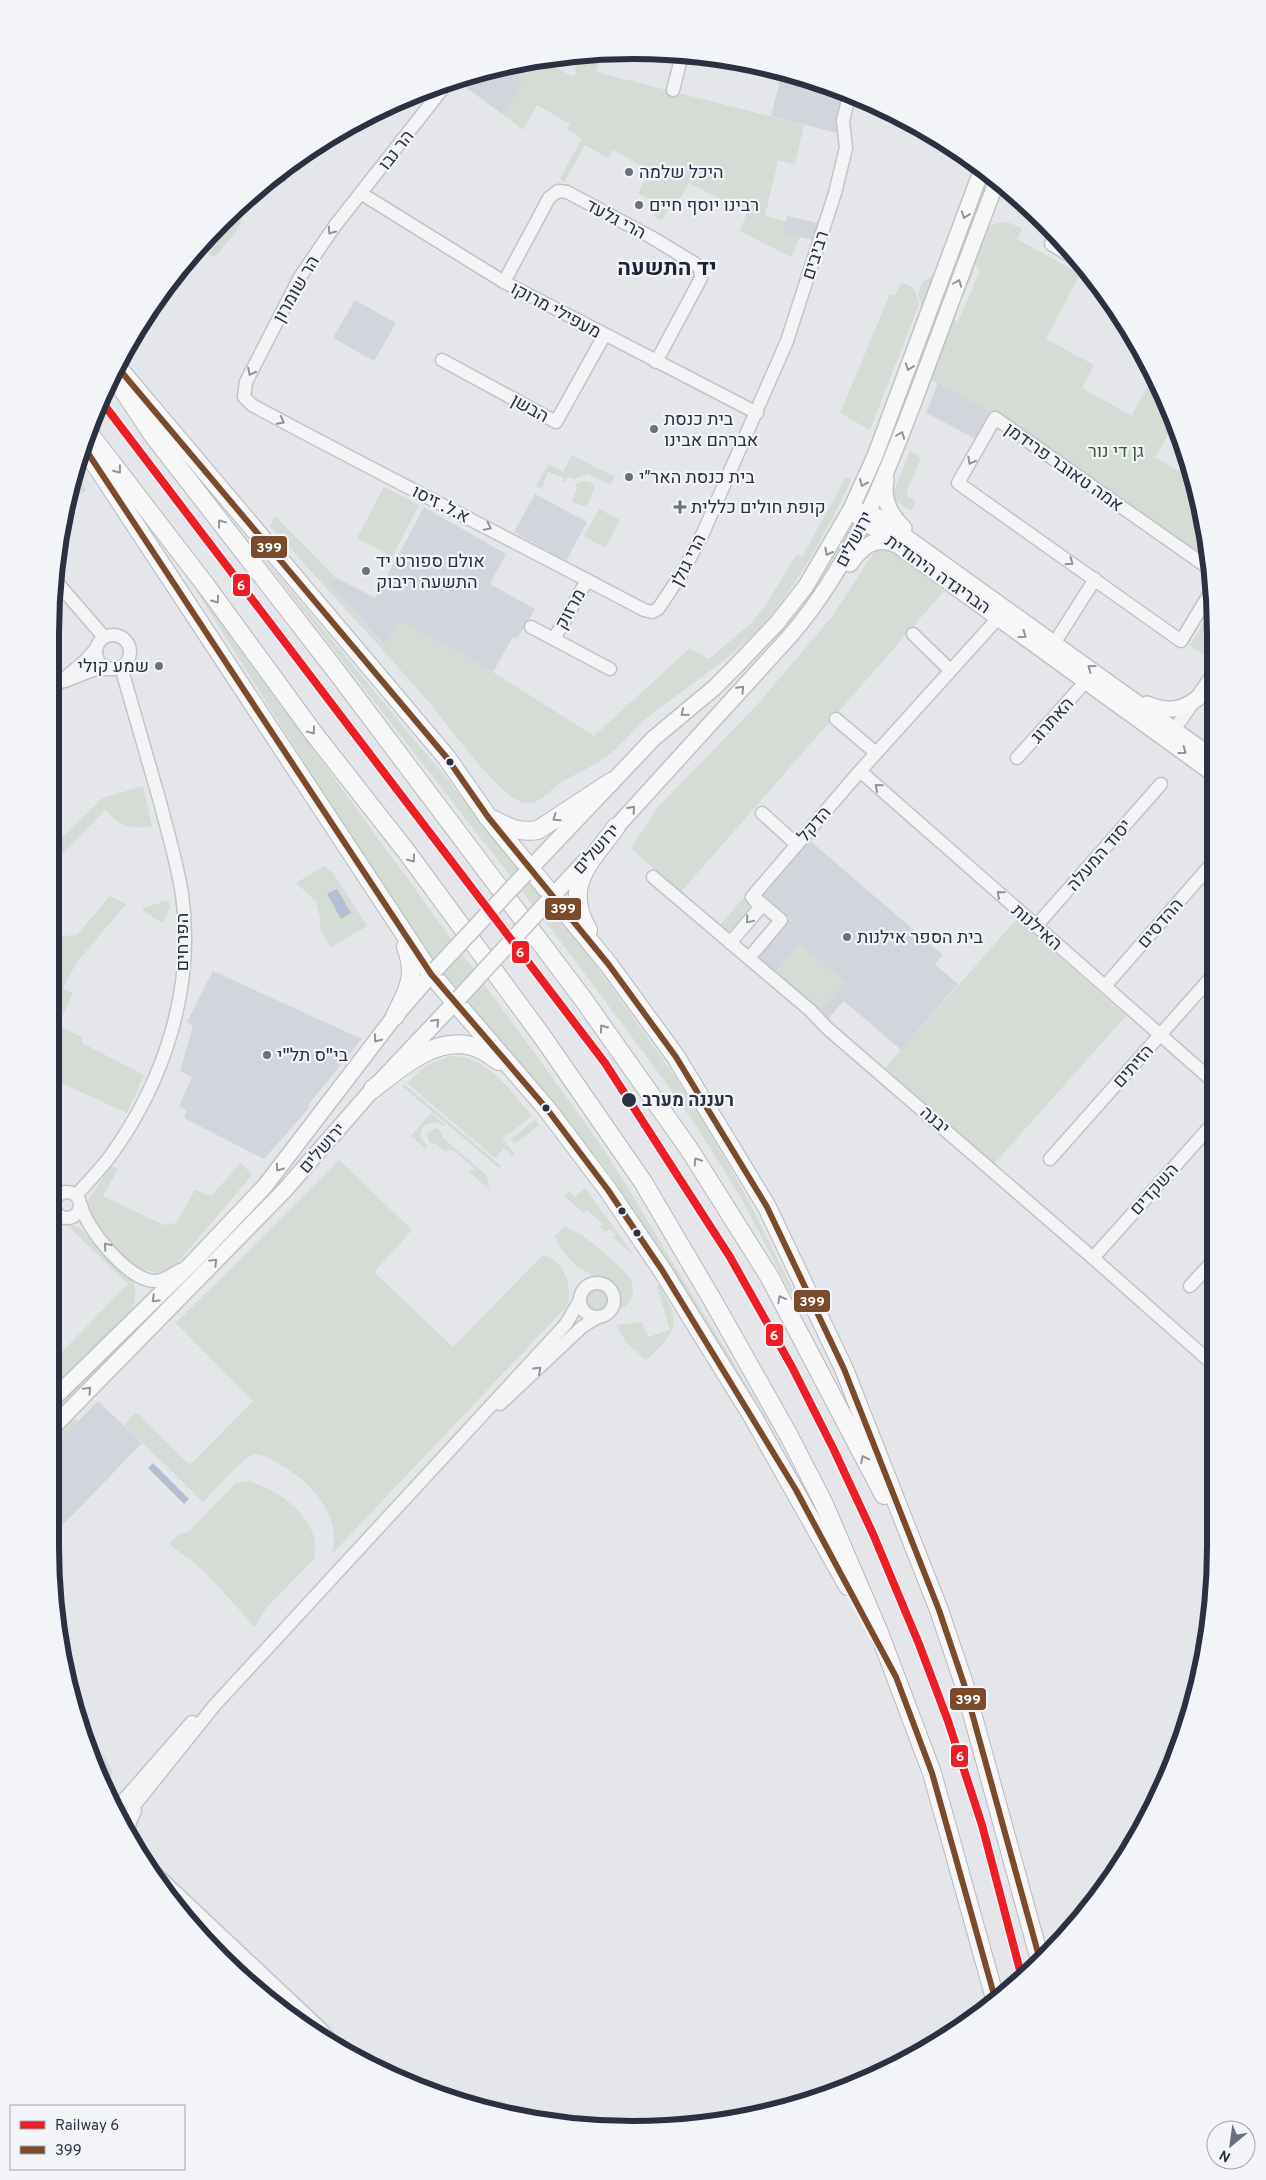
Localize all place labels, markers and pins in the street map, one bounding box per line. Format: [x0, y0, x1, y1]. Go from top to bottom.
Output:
place label: היכל שלמה [639, 162, 724, 185]
marker: היכל שלמה [623, 166, 635, 178]
place label: רבינו יוסף חיים [649, 195, 759, 218]
marker: רבינו יוסף חיים [633, 199, 645, 211]
place label: בית כנסת אברהם אבינו [664, 409, 758, 453]
marker: בית כנסת אברהם אבינו [648, 423, 660, 435]
place label: בית כנסת האר״י [639, 467, 755, 490]
marker: בית כנסת האר״י [623, 471, 635, 483]
place label: קופת חולים כללית [691, 497, 826, 520]
marker: קופת חולים כללית [673, 500, 687, 514]
place label: אולם ספורט יד התשעה ריבוק [376, 551, 485, 595]
marker: אולם ספורט יד התשעה ריבוק [360, 565, 372, 577]
place label: שמע קולי [77, 656, 149, 679]
marker: שמע קולי [153, 660, 165, 672]
unlabelled marker [445, 757, 455, 767]
place label: בית הספר אילנות [857, 927, 984, 950]
marker: בית הספר אילנות [841, 931, 853, 943]
place label: בי"ס תל"י [277, 1045, 349, 1068]
marker: בי"ס תל"י [261, 1049, 273, 1061]
place label: רעננה מערב [642, 1090, 734, 1113]
marker: רעננה מערב [620, 1091, 638, 1109]
unlabelled marker [541, 1103, 551, 1113]
unlabelled marker [617, 1206, 627, 1216]
unlabelled marker [632, 1228, 642, 1238]

